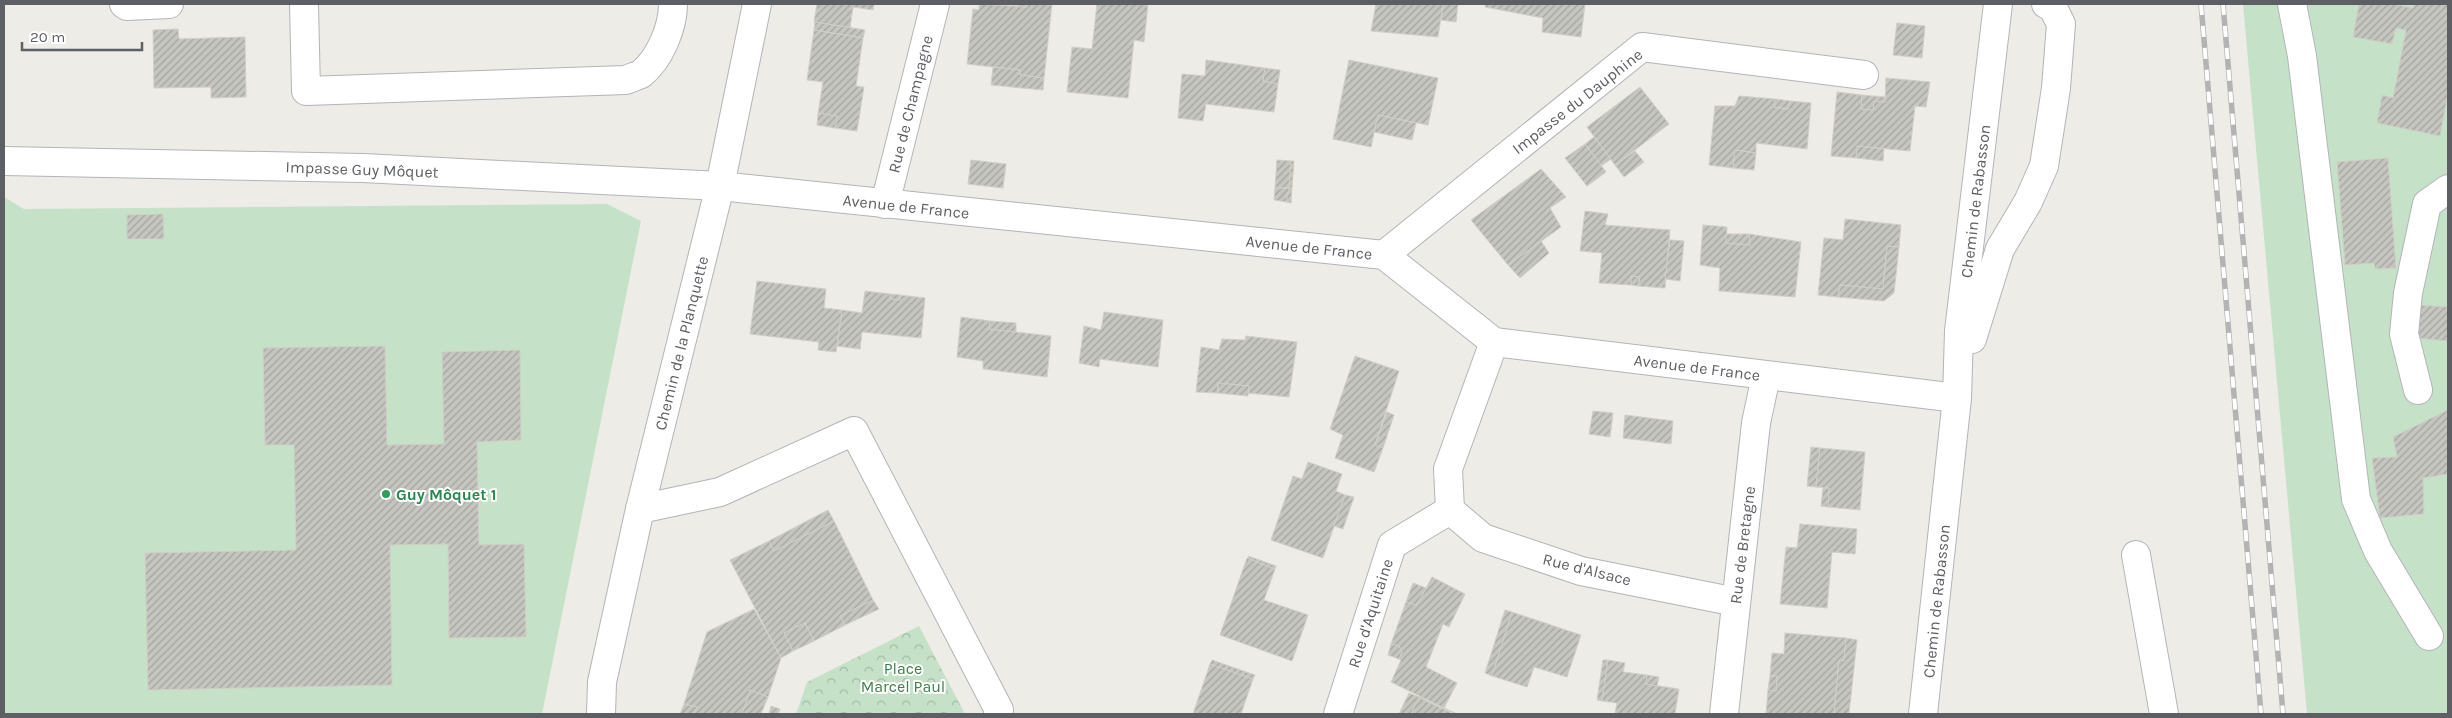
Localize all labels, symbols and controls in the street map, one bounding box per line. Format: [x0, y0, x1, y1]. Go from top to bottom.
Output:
scale bar [22, 20, 142, 52]
text: 20 m [30, 28, 65, 46]
street label: Rue de Champagne [884, 33, 937, 175]
street label: Impasse du Dauphine [1508, 45, 1646, 158]
street label: Chemin de Rabasson [1957, 123, 1994, 279]
street label: Impasse Guy Môquet [285, 157, 439, 182]
street label: Avenue de France [842, 190, 970, 223]
street label: Avenue de France [1245, 231, 1373, 264]
street label: Chemin de la Planquette [651, 254, 712, 432]
street label: Avenue de France [1633, 350, 1761, 385]
place label: Guy Môquet 1 [396, 485, 496, 504]
street label: Rue de Bretagne [1726, 485, 1759, 605]
marker: Guy Môquet 1 [380, 488, 392, 500]
street label: Chemin de Rabasson [1919, 523, 1954, 679]
street label: Rue d'Alsace [1541, 549, 1633, 590]
street label: Rue d'Aquitaine [1344, 556, 1397, 670]
park label: Place Marcel Paul [861, 659, 945, 696]

